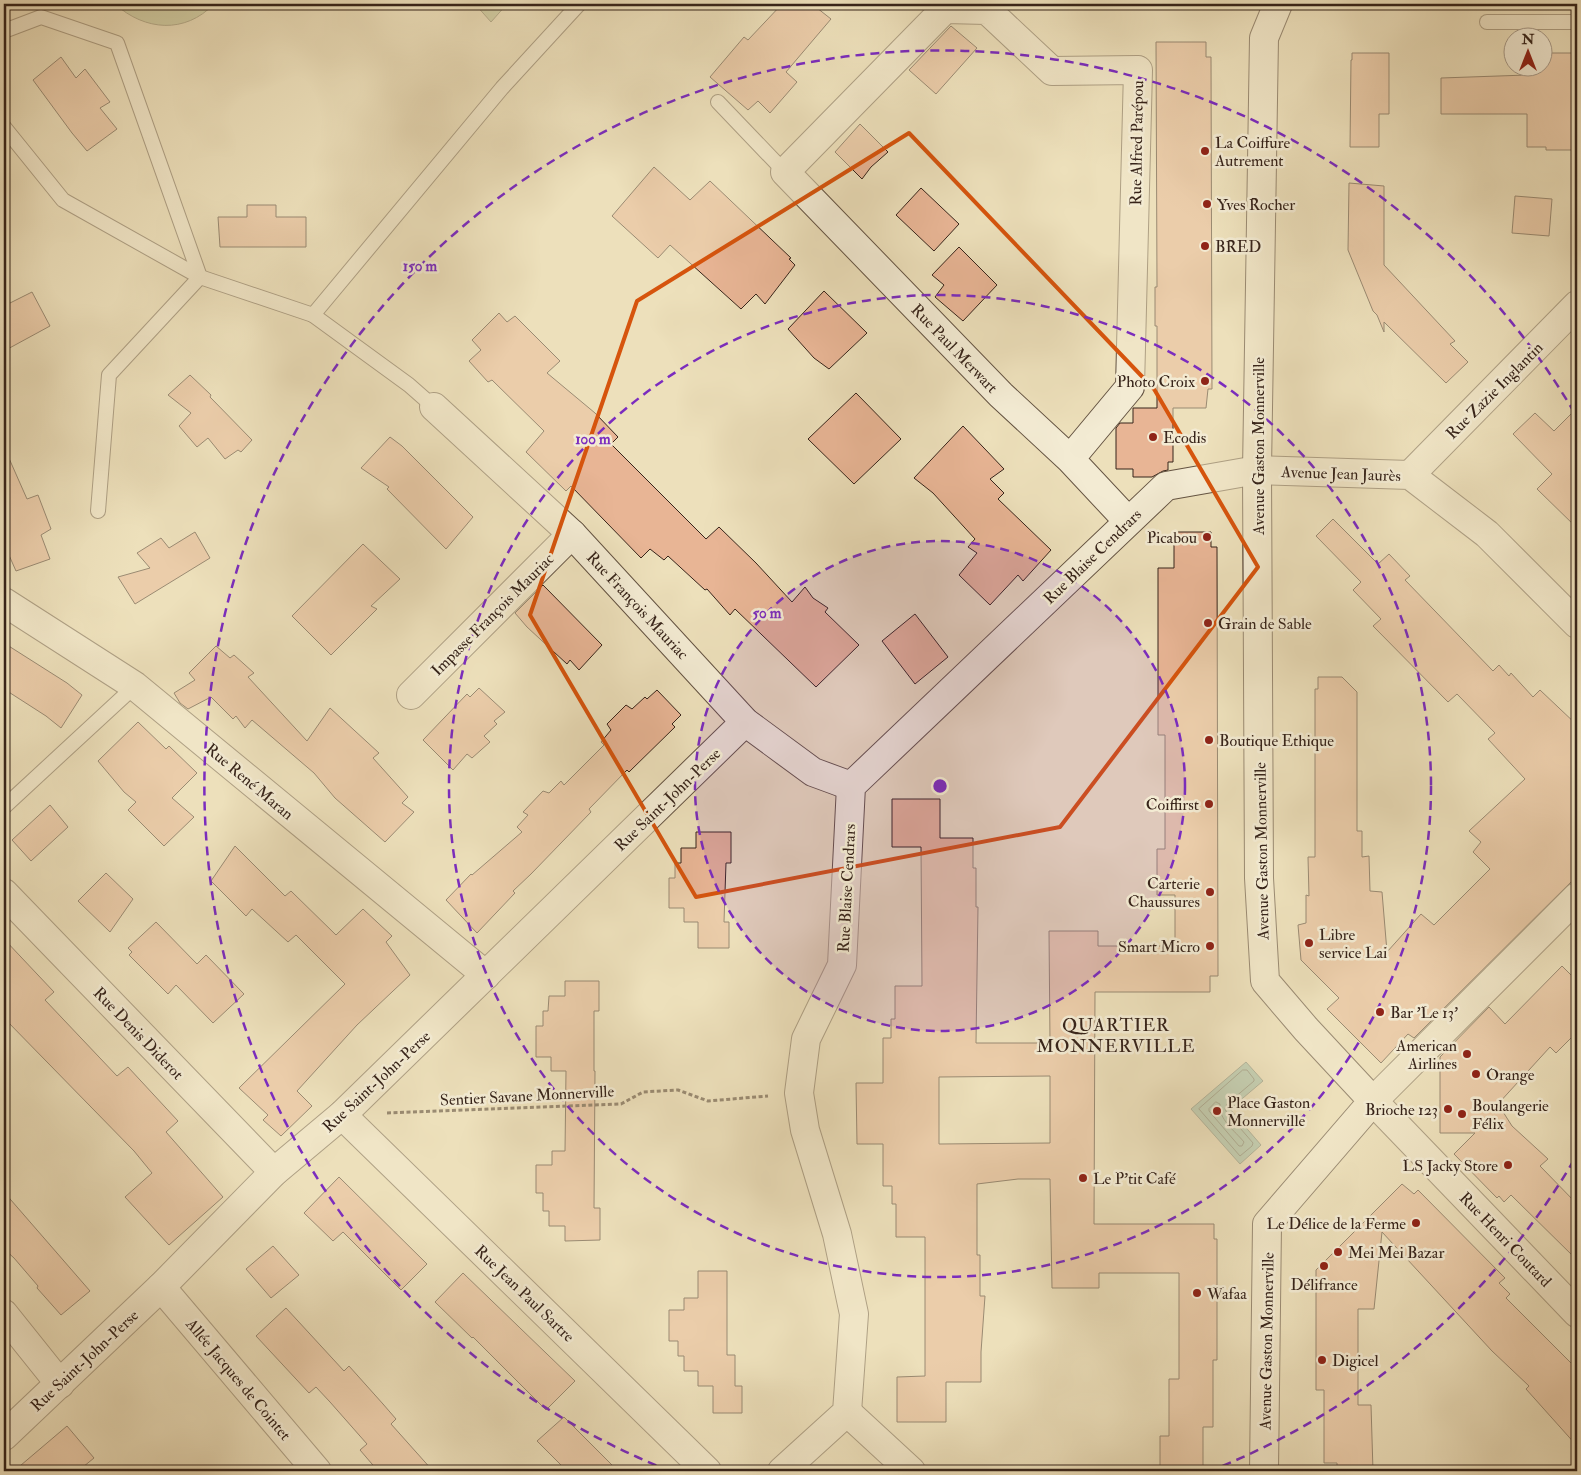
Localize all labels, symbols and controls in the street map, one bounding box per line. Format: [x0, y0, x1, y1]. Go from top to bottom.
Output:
north arrow [1504, 28, 1554, 78]
text: N [1521, 31, 1535, 48]
street label: Rue Alfred Parépou [1126, 80, 1149, 206]
place label: La Coiffure Autrement [1214, 133, 1291, 171]
marker: La Coiffure Autrement [1199, 145, 1211, 157]
place label: Yves Rocher [1217, 195, 1295, 215]
marker: Yves Rocher [1201, 198, 1213, 210]
place label: BRED [1215, 237, 1261, 257]
marker: BRED [1199, 240, 1211, 252]
text: 150 m [403, 257, 437, 276]
street label: Rue Paul Merwart [907, 300, 1002, 397]
street label: Rue Zazie Inglantin [1442, 338, 1547, 443]
street label: Avenue Gaston Monnerville [1249, 357, 1269, 536]
place label: Photo Croix [1117, 372, 1195, 392]
marker: Photo Croix [1199, 375, 1211, 387]
place label: Ecodis [1163, 428, 1206, 448]
text: 100 m [575, 430, 611, 449]
marker: Ecodis [1147, 431, 1159, 443]
street label: Avenue Jean Jaurès [1280, 462, 1401, 487]
street label: Rue Blaise Cendrars [1039, 505, 1146, 609]
place label: Picabou [1147, 528, 1197, 548]
marker: Picabou [1201, 531, 1213, 543]
street label: Rue François Mauriac [582, 547, 693, 664]
street label: Impasse François Mauriac [427, 549, 559, 681]
text: 50 m [753, 604, 782, 623]
place label: Grain de Sable [1218, 614, 1312, 634]
marker: Grain de Sable [1202, 617, 1214, 629]
place label: Boutique Ethique [1219, 731, 1334, 751]
marker: Boutique Ethique [1203, 734, 1215, 746]
street label: Rue René Maran [201, 739, 297, 824]
street label: Rue Saint-John-Perse [610, 744, 726, 856]
street label: Avenue Gaston Monnerville [1250, 762, 1274, 941]
centre of rings [931, 777, 949, 795]
place label: Coiffirst [1146, 795, 1199, 815]
marker: Coiffirst [1203, 798, 1215, 810]
street label: Rue Blaise Cendrars [834, 823, 860, 953]
place label: Carterie Chaussures [1128, 874, 1200, 912]
marker: Carterie Chaussures [1204, 886, 1216, 898]
place label: Libre service Lai [1319, 925, 1387, 963]
place label: Smart Micro [1118, 937, 1200, 957]
marker: Libre service Lai [1303, 937, 1315, 949]
marker: Smart Micro [1204, 940, 1216, 952]
street label: Rue Denis Diderot [89, 983, 188, 1084]
place label: Bar 'Le 13' [1390, 1003, 1458, 1023]
marker: Bar 'Le 13' [1374, 1006, 1386, 1018]
district label: QUARTIER MONNERVILLE [1037, 1014, 1195, 1058]
street label: Rue Saint-John-Perse [319, 1026, 436, 1138]
place label: American Airlines [1395, 1036, 1457, 1074]
marker: American Airlines [1461, 1048, 1473, 1060]
place label: Orange [1486, 1065, 1535, 1085]
marker: Orange [1470, 1068, 1482, 1080]
street label: Sentier Savane Monnerville [440, 1081, 615, 1111]
place label: Place Gaston Monnerville [1227, 1093, 1310, 1131]
place label: Boulangerie Félix [1472, 1096, 1549, 1134]
place label: Brioche 123 [1365, 1100, 1438, 1120]
marker: Brioche 123 [1442, 1103, 1454, 1115]
marker: Place Gaston Monnerville [1211, 1105, 1223, 1117]
marker: Boulangerie Félix [1456, 1108, 1468, 1120]
place label: LS Jacky Store [1403, 1156, 1498, 1177]
marker: LS Jacky Store [1502, 1159, 1514, 1171]
place label: Le P'tit Café [1093, 1169, 1176, 1189]
marker: Le P'tit Café [1077, 1172, 1089, 1184]
street label: Rue Henri Coutard [1455, 1188, 1556, 1291]
place label: Le Délice de la Ferme [1267, 1214, 1406, 1234]
marker: Le Délice de la Ferme [1410, 1217, 1422, 1229]
street label: Rue Jean Paul Sartre [469, 1241, 579, 1347]
place label: Mei Mei Bazar [1348, 1243, 1444, 1263]
marker: Mei Mei Bazar [1332, 1246, 1344, 1258]
street label: Avenue Gaston Monnerville [1255, 1252, 1279, 1431]
marker: Délifrance [1318, 1260, 1330, 1272]
place label: Délifrance [1290, 1275, 1358, 1295]
place label: Wafaa [1206, 1284, 1247, 1304]
marker: Wafaa [1191, 1287, 1203, 1299]
street label: Rue Saint-John-Perse [27, 1305, 144, 1417]
street label: Allée Jacques de Cointet [180, 1314, 295, 1445]
place label: Digicel [1332, 1351, 1379, 1371]
marker: Digicel [1316, 1354, 1328, 1366]

